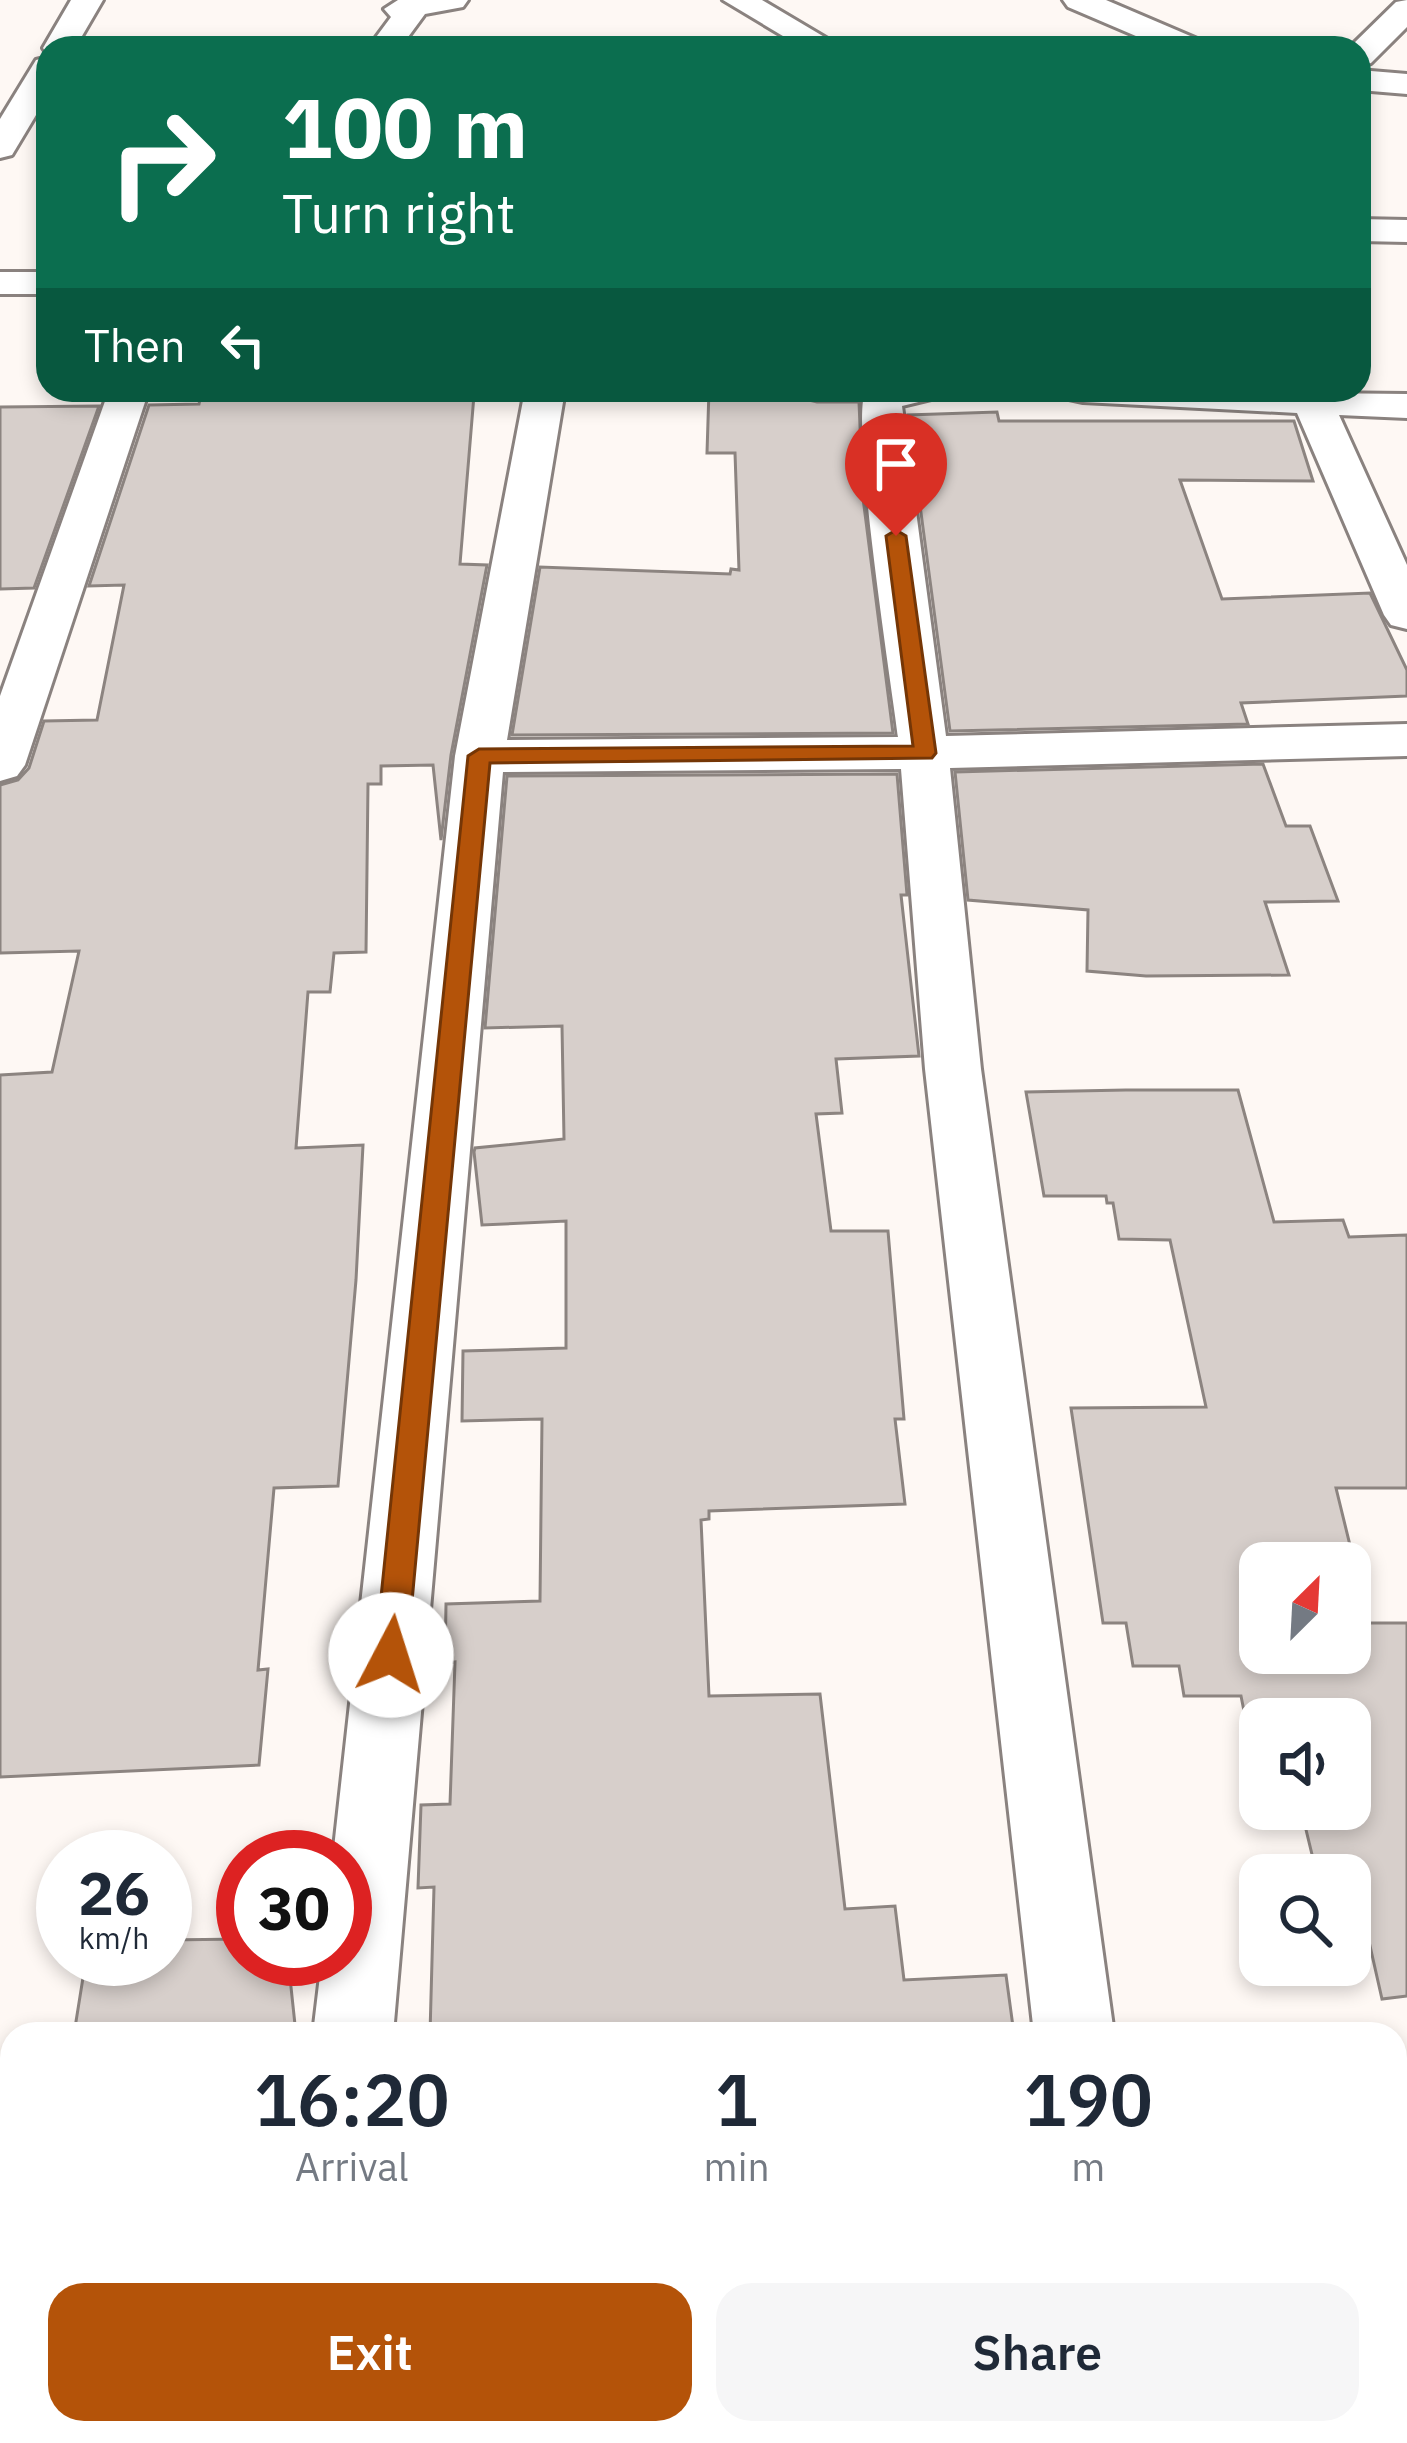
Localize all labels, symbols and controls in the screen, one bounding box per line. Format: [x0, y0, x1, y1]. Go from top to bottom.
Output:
text: 100 m [282, 72, 528, 181]
icon: right [84, 84, 240, 240]
text: Turn right [282, 178, 516, 248]
icon: left [210, 312, 276, 378]
text: Then [84, 316, 186, 374]
pin [845, 413, 947, 536]
icon: arrive [863, 431, 929, 497]
north arrow [1239, 1542, 1371, 1674]
map controls [1239, 1542, 1371, 1986]
position arrow [328, 1592, 454, 1718]
button: sound [1239, 1698, 1371, 1830]
speed limit sign: 30 [216, 1830, 372, 1986]
text: 26 [78, 1853, 150, 1932]
button: search [1239, 1854, 1371, 1986]
text: km/h [79, 1918, 149, 1957]
text: 16:20 [254, 2052, 450, 2146]
text: 1 [715, 2052, 758, 2146]
text: 190 [1023, 2052, 1153, 2146]
text: Arrival [295, 2141, 409, 2192]
text: min [704, 2141, 770, 2192]
text: m [1071, 2141, 1105, 2192]
button: Exit [48, 2283, 692, 2421]
button: Share [716, 2283, 1359, 2421]

